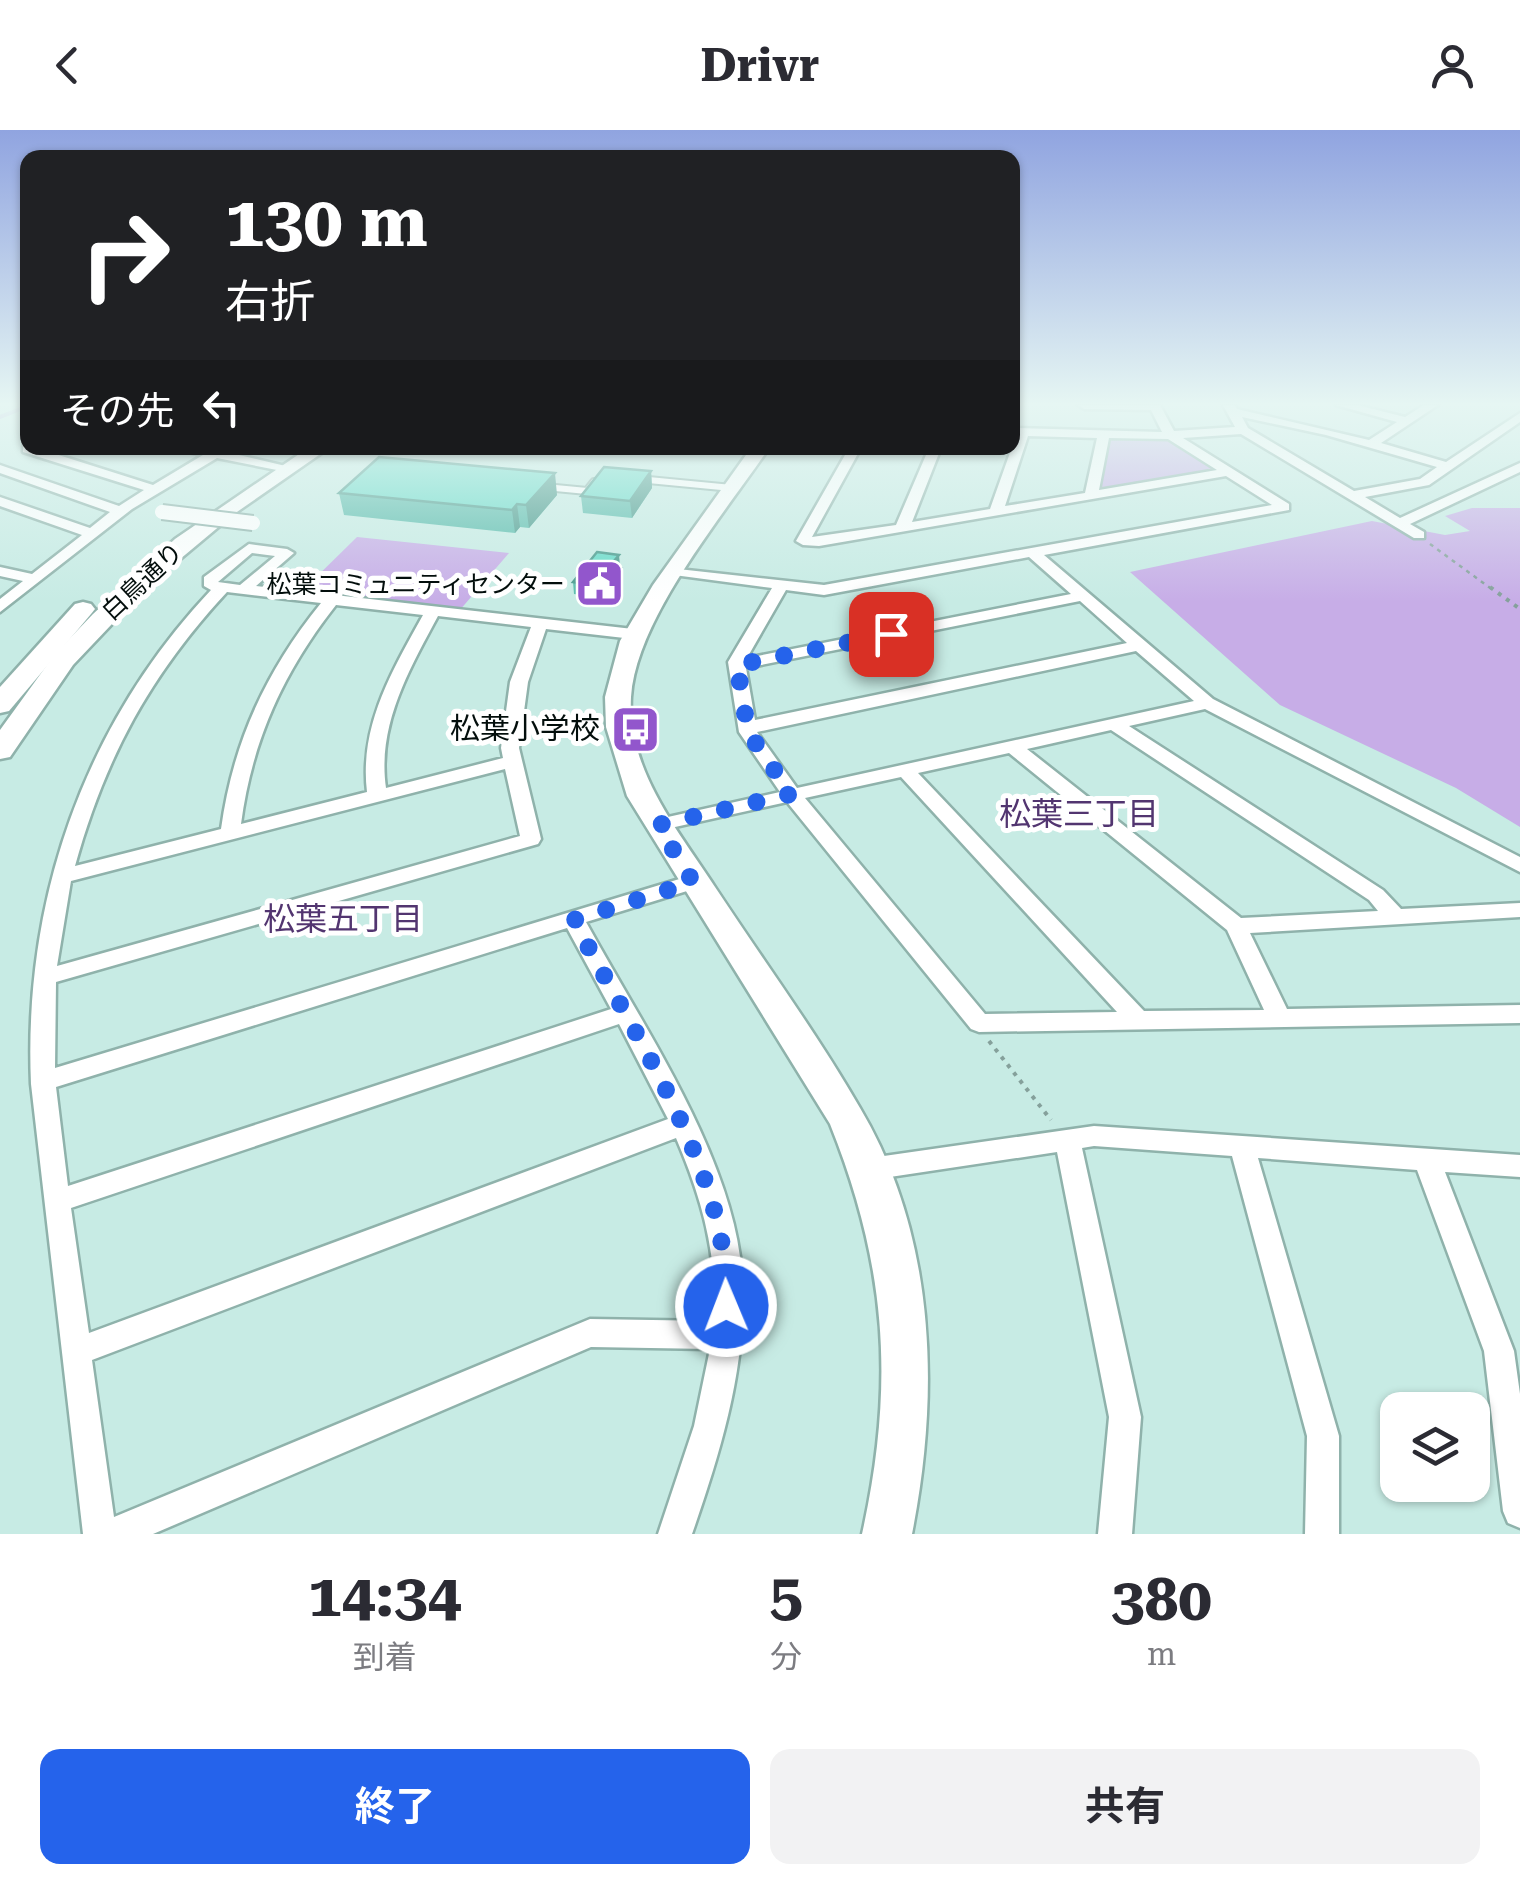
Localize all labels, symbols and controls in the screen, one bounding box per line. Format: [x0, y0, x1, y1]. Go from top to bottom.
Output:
icon: back [40, 38, 95, 93]
icon: person [1425, 38, 1480, 93]
text: Drivr [701, 39, 819, 92]
text: 130 m [225, 181, 428, 263]
icon: right [60, 190, 190, 320]
text: 右折 [225, 275, 315, 328]
icon: left [194, 380, 249, 435]
text: その先 [60, 389, 174, 433]
street label: 白鳥通り [96, 537, 189, 626]
public building icon: 松葉コミュニティセンター [574, 558, 626, 610]
place label: 松葉コミュニティセンター [266, 570, 565, 599]
pin [849, 592, 934, 677]
icon: arrive [864, 607, 919, 662]
bus stop icon: 松葉小学校 [609, 703, 661, 755]
place label: 松葉小学校 [450, 711, 600, 746]
district label: 松葉三丁目 [999, 795, 1159, 833]
district label: 松葉五丁目 [263, 900, 423, 938]
position arrow [674, 1254, 778, 1358]
map controls [1380, 1392, 1490, 1502]
button: layers [1380, 1392, 1490, 1502]
text: 14:34 [308, 1560, 461, 1631]
text: 5 [769, 1560, 803, 1631]
text: 380 [1111, 1564, 1212, 1635]
text: m [1147, 1635, 1176, 1673]
text: 到着 [353, 1638, 417, 1676]
text: 分 [770, 1638, 802, 1676]
button: 終了 [40, 1749, 750, 1864]
button: 共有 [770, 1749, 1480, 1864]

